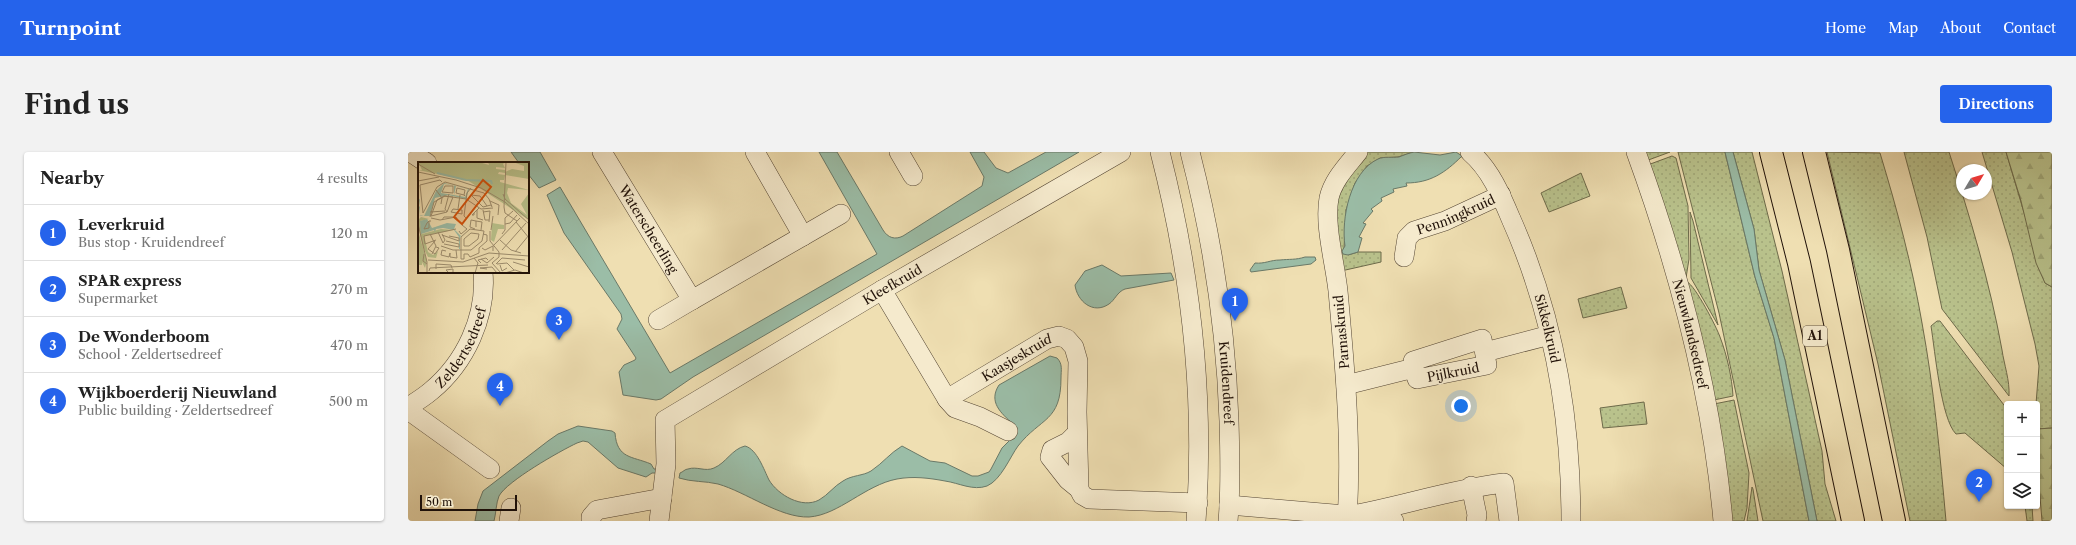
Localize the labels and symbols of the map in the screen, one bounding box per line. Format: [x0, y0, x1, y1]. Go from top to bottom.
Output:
inset map [418, 162, 529, 273]
north arrow [1956, 164, 1992, 200]
street label: Waterscheerling [615, 181, 682, 276]
street label: Penningkruid [1414, 191, 1498, 238]
street label: Kleefkruid [860, 261, 925, 308]
street label: Nieuwlandsedreef [1669, 277, 1712, 392]
pin: 1 [1222, 288, 1248, 321]
street label: Sikkelkruid [1531, 292, 1564, 364]
street label: Parnaskruid [1330, 294, 1352, 370]
street label: Zeldertsedreef [432, 304, 489, 391]
pin: 3 [546, 307, 572, 340]
road number: A1 [1803, 326, 1827, 346]
street label: Kaasjeskruid [979, 330, 1053, 384]
street label: Kruidendreef [1216, 340, 1237, 426]
street label: Pijlkruid [1425, 359, 1481, 385]
pin: 4 [487, 373, 513, 406]
your location [1451, 396, 1471, 416]
pin: 2 [1966, 469, 1992, 502]
scale bar [420, 493, 517, 512]

